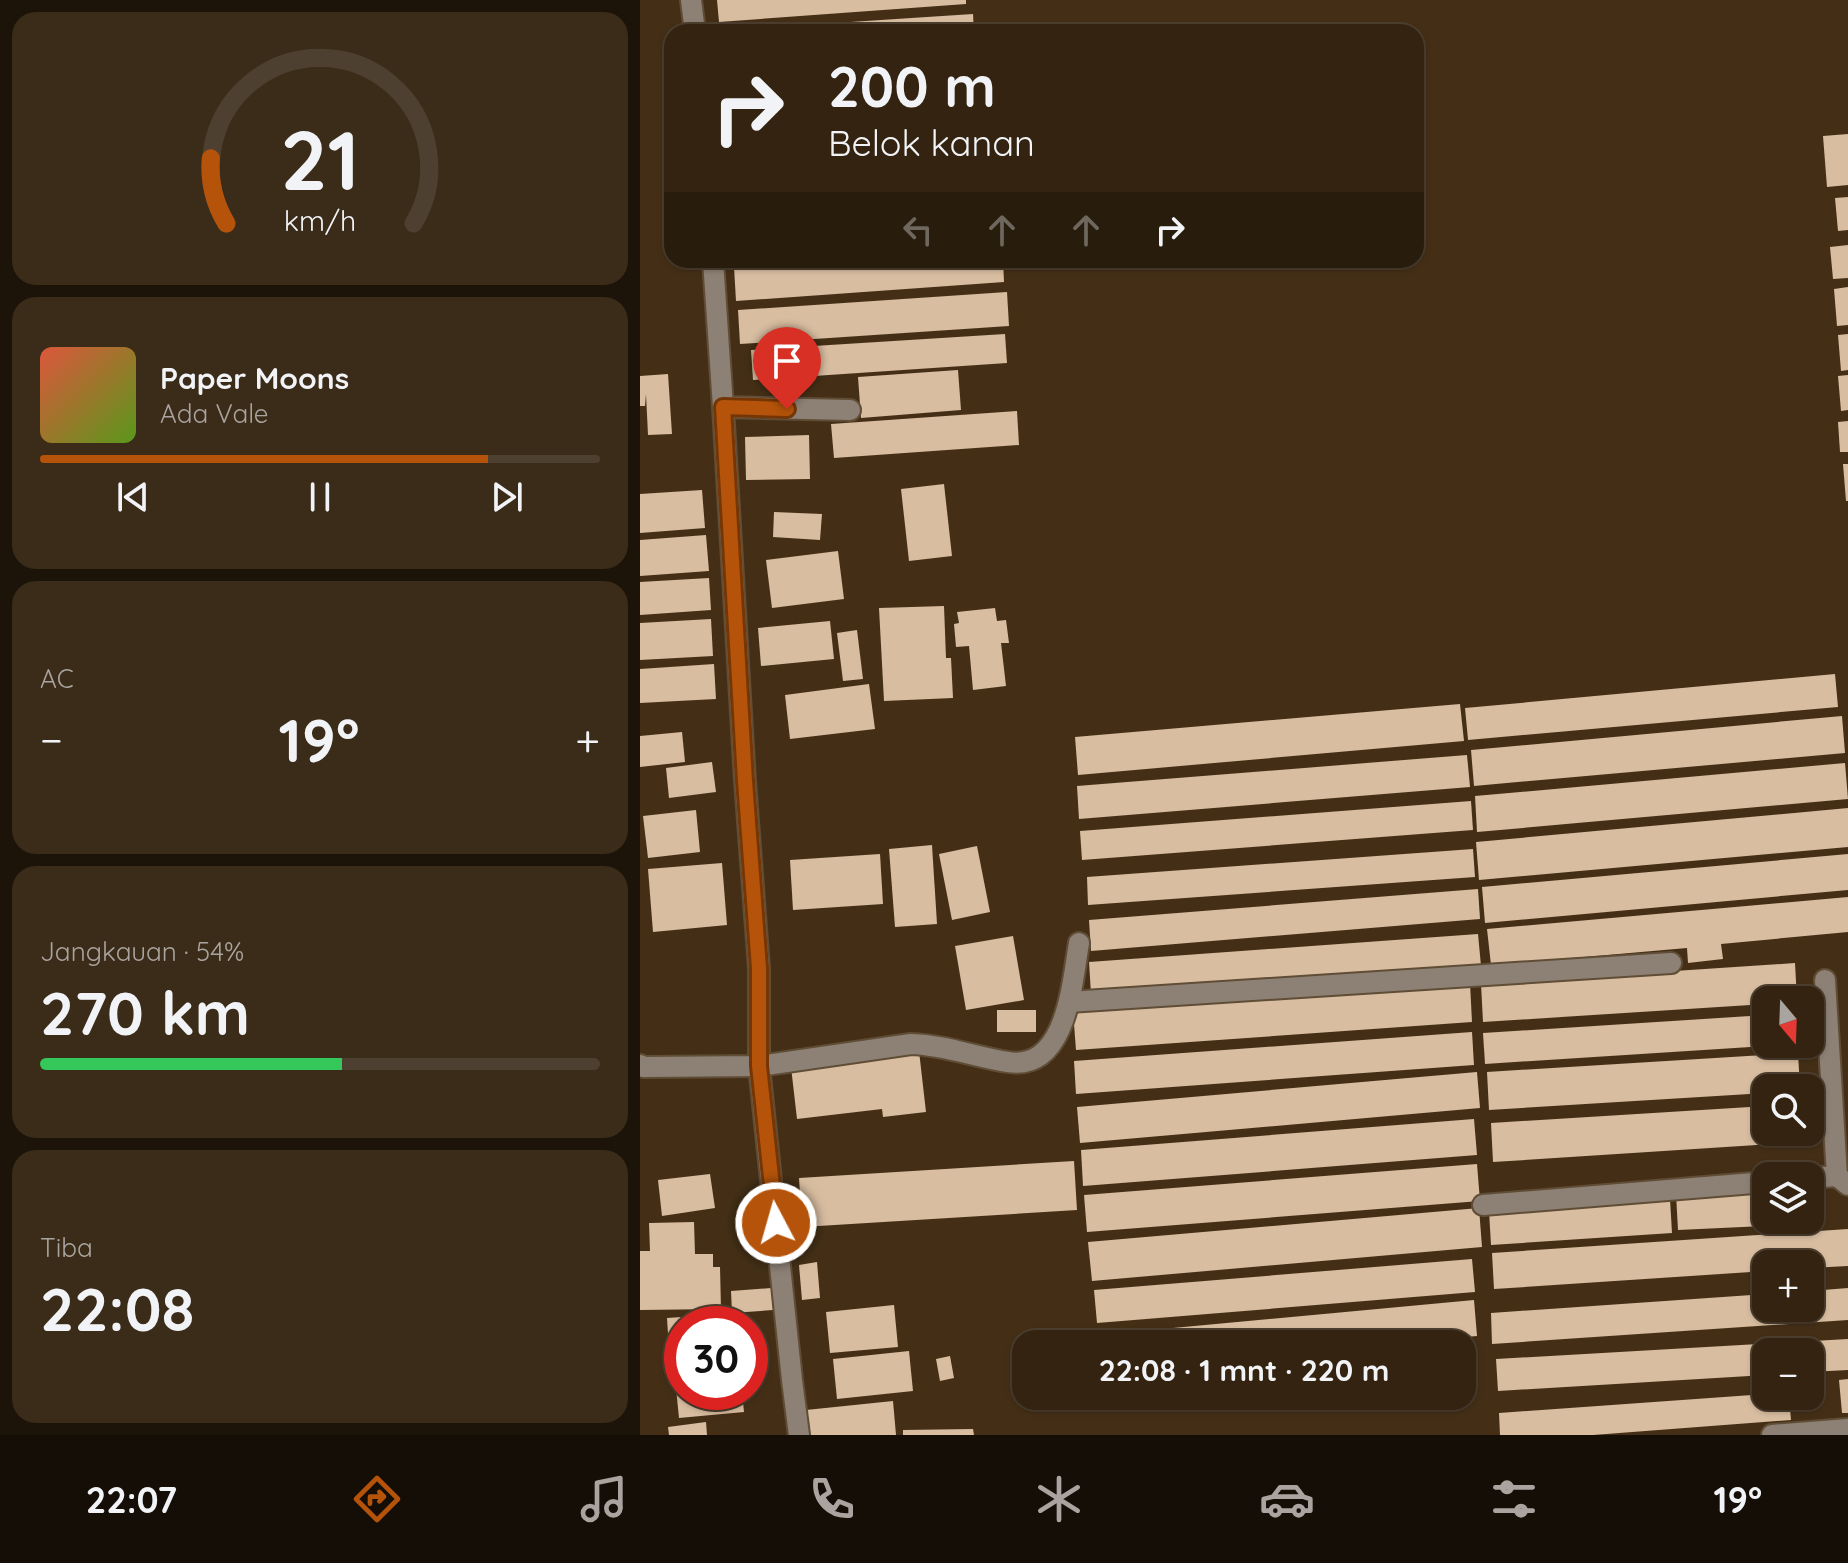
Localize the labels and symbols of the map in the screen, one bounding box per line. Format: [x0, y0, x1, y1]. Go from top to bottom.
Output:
pin [753, 327, 821, 409]
north arrow [1752, 986, 1824, 1058]
position arrow [734, 1181, 818, 1265]
speed limit sign: 30 [664, 1306, 768, 1410]

